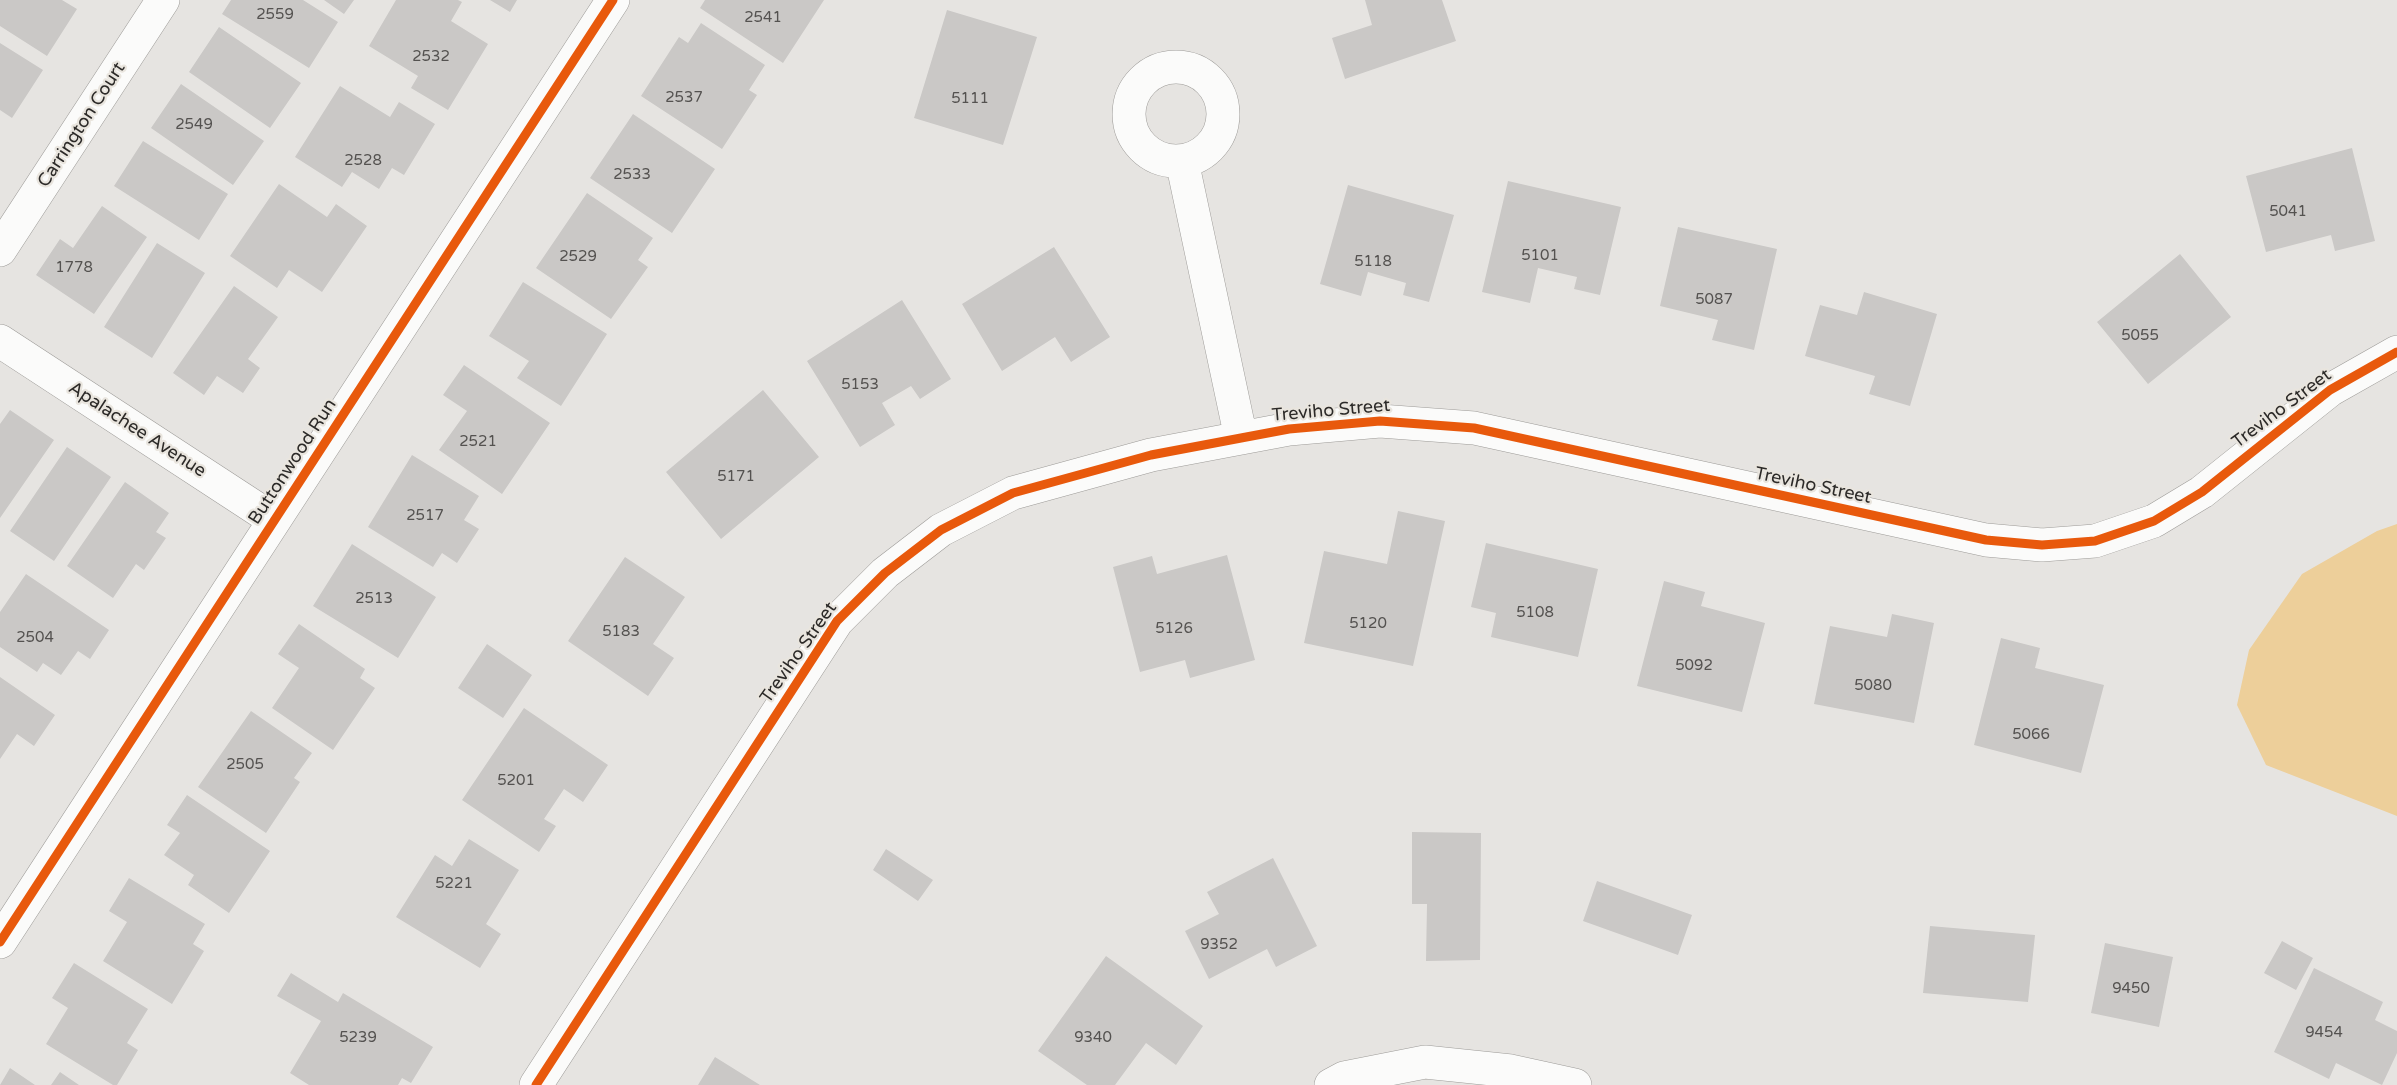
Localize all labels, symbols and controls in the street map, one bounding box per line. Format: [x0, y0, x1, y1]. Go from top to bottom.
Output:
house number: 2559 [256, 6, 294, 24]
house number: 2541 [744, 9, 782, 27]
house number: 2532 [412, 48, 450, 66]
street label: Carrington Court [34, 59, 130, 191]
house number: 2537 [665, 89, 703, 107]
house number: 5111 [951, 90, 989, 108]
house number: 2549 [175, 116, 213, 134]
house number: 2528 [344, 152, 382, 170]
house number: 2533 [613, 166, 651, 184]
house number: 5041 [2269, 203, 2307, 221]
house number: 5101 [1521, 247, 1559, 265]
house number: 2529 [559, 248, 597, 266]
house number: 5118 [1354, 253, 1392, 271]
house number: 1778 [55, 259, 93, 277]
house number: 5087 [1695, 291, 1733, 309]
house number: 5055 [2121, 327, 2159, 345]
street label: Treviho Street [2228, 365, 2336, 453]
house number: 5153 [841, 376, 879, 394]
street label: Apalachee Avenue [64, 378, 210, 482]
street label: Buttonwood Run [244, 395, 342, 529]
street label: Treviho Street [1271, 395, 1391, 427]
house number: 2521 [459, 433, 497, 451]
street label: Treviho Street [1753, 463, 1873, 509]
house number: 5171 [717, 468, 755, 486]
house number: 2517 [406, 507, 444, 525]
house number: 2513 [355, 590, 393, 608]
street label: Treviho Street [756, 598, 842, 708]
house number: 5108 [1516, 604, 1554, 622]
house number: 5120 [1349, 615, 1387, 633]
house number: 5126 [1155, 620, 1193, 638]
house number: 5183 [602, 623, 640, 641]
house number: 2504 [16, 629, 54, 647]
house number: 5092 [1675, 657, 1713, 675]
house number: 5080 [1854, 677, 1892, 695]
house number: 5066 [2012, 726, 2050, 744]
house number: 2505 [226, 756, 264, 774]
house number: 5201 [497, 772, 535, 790]
house number: 5221 [435, 875, 473, 893]
house number: 9352 [1200, 936, 1238, 954]
house number: 9450 [2112, 980, 2150, 998]
house number: 9454 [2305, 1024, 2343, 1042]
house number: 5239 [339, 1029, 377, 1047]
house number: 9340 [1074, 1029, 1112, 1047]

